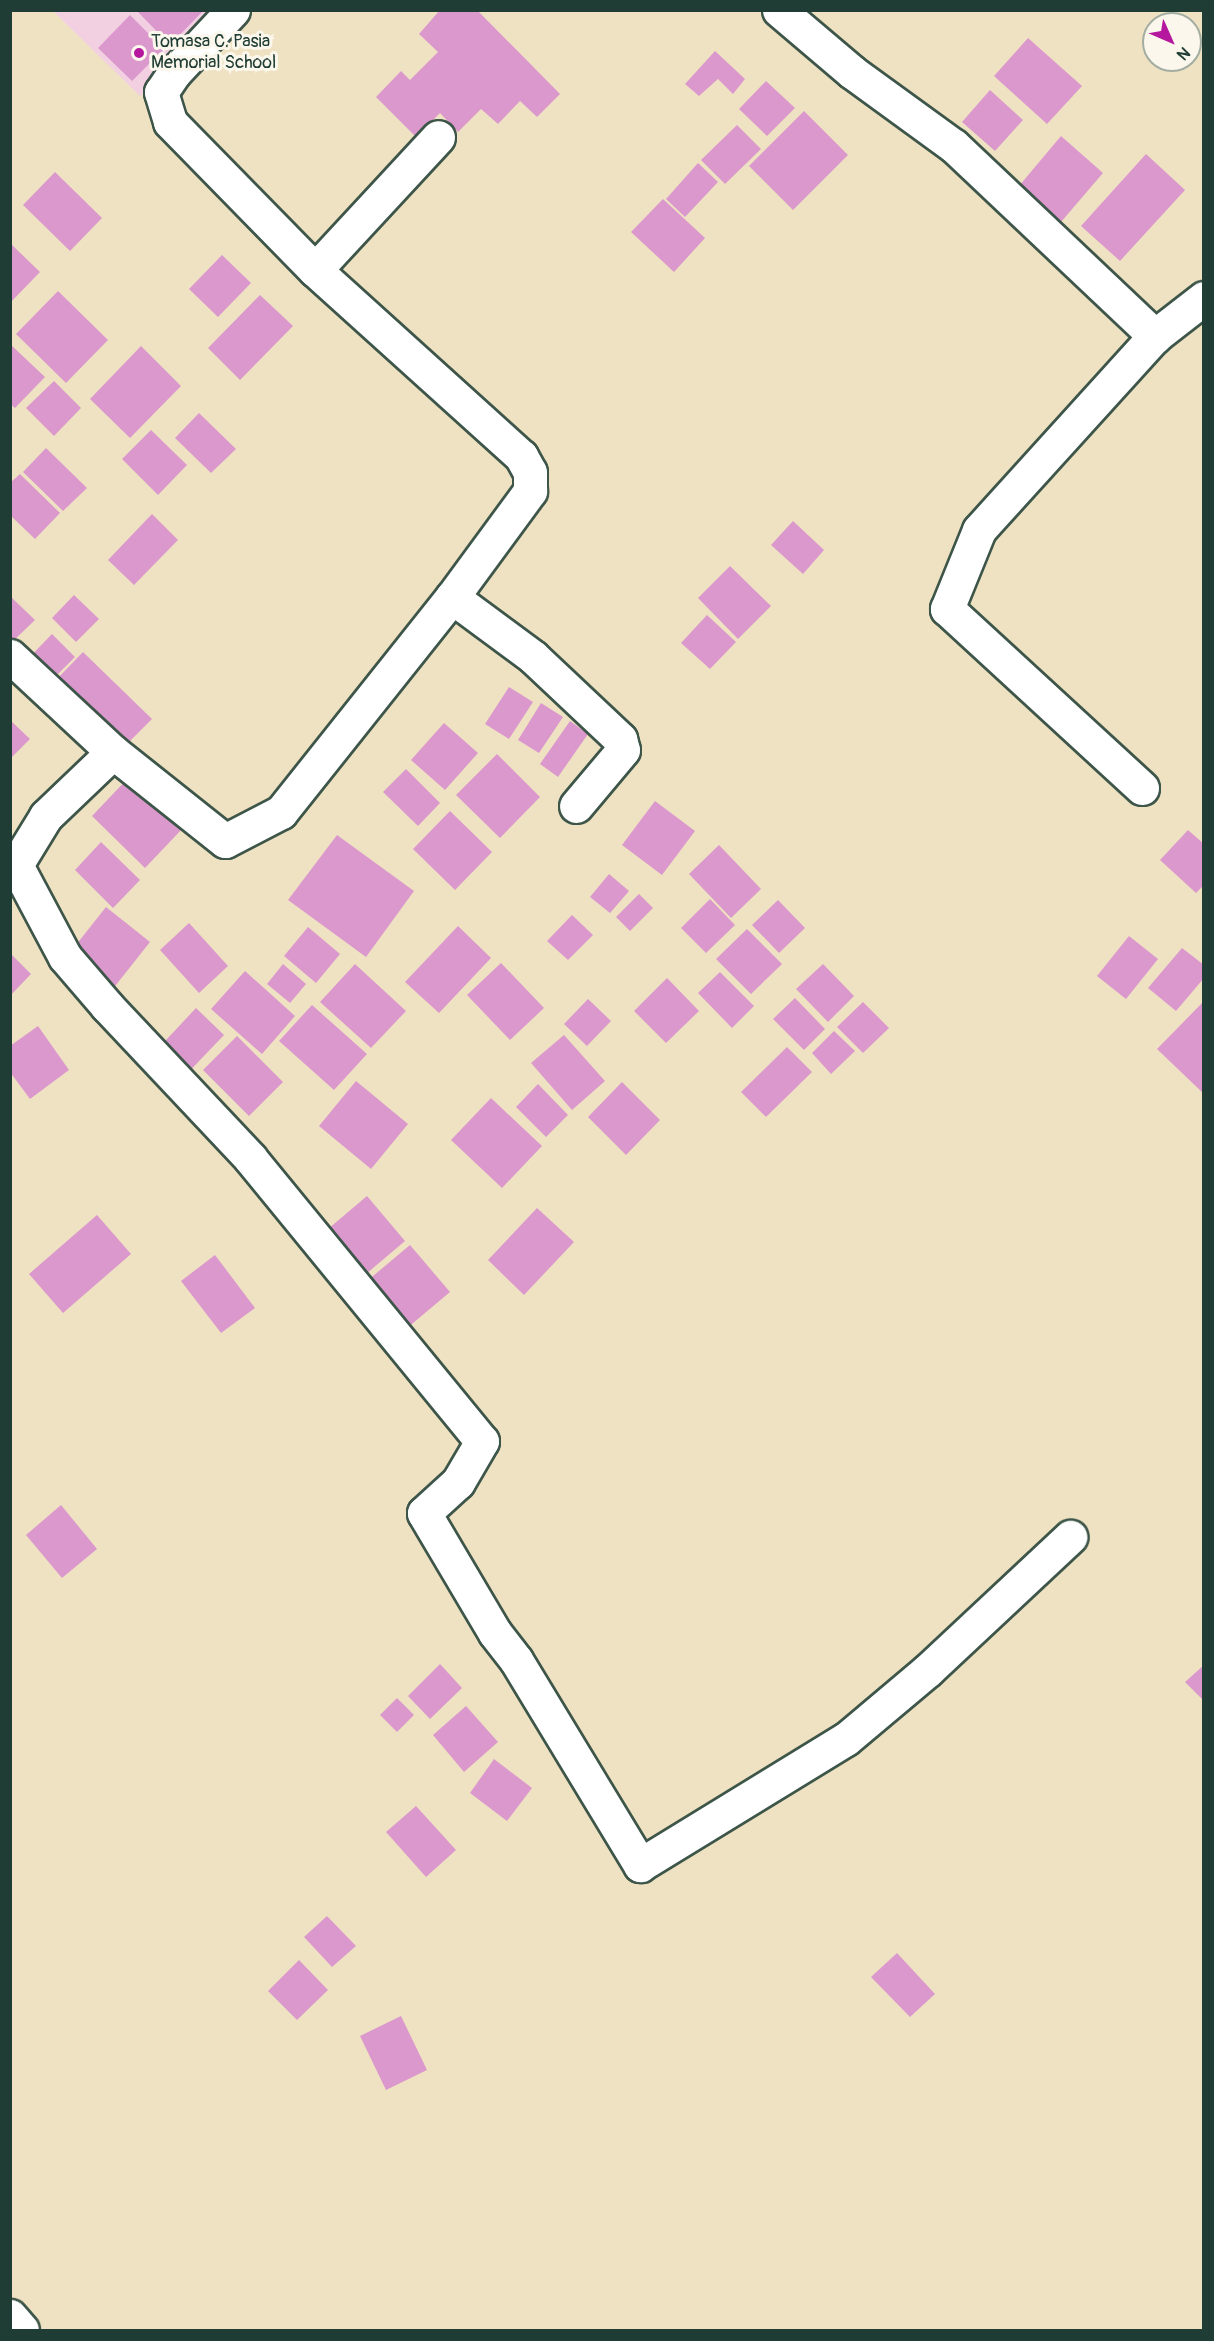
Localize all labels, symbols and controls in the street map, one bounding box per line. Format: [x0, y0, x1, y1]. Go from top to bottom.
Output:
north arrow [1142, 12, 1202, 72]
place label: Tomasa C. Pasia Memorial School [151, 32, 276, 74]
text: N [1172, 42, 1194, 64]
marker: Tomasa C. Pasia Memorial School [132, 46, 146, 60]

